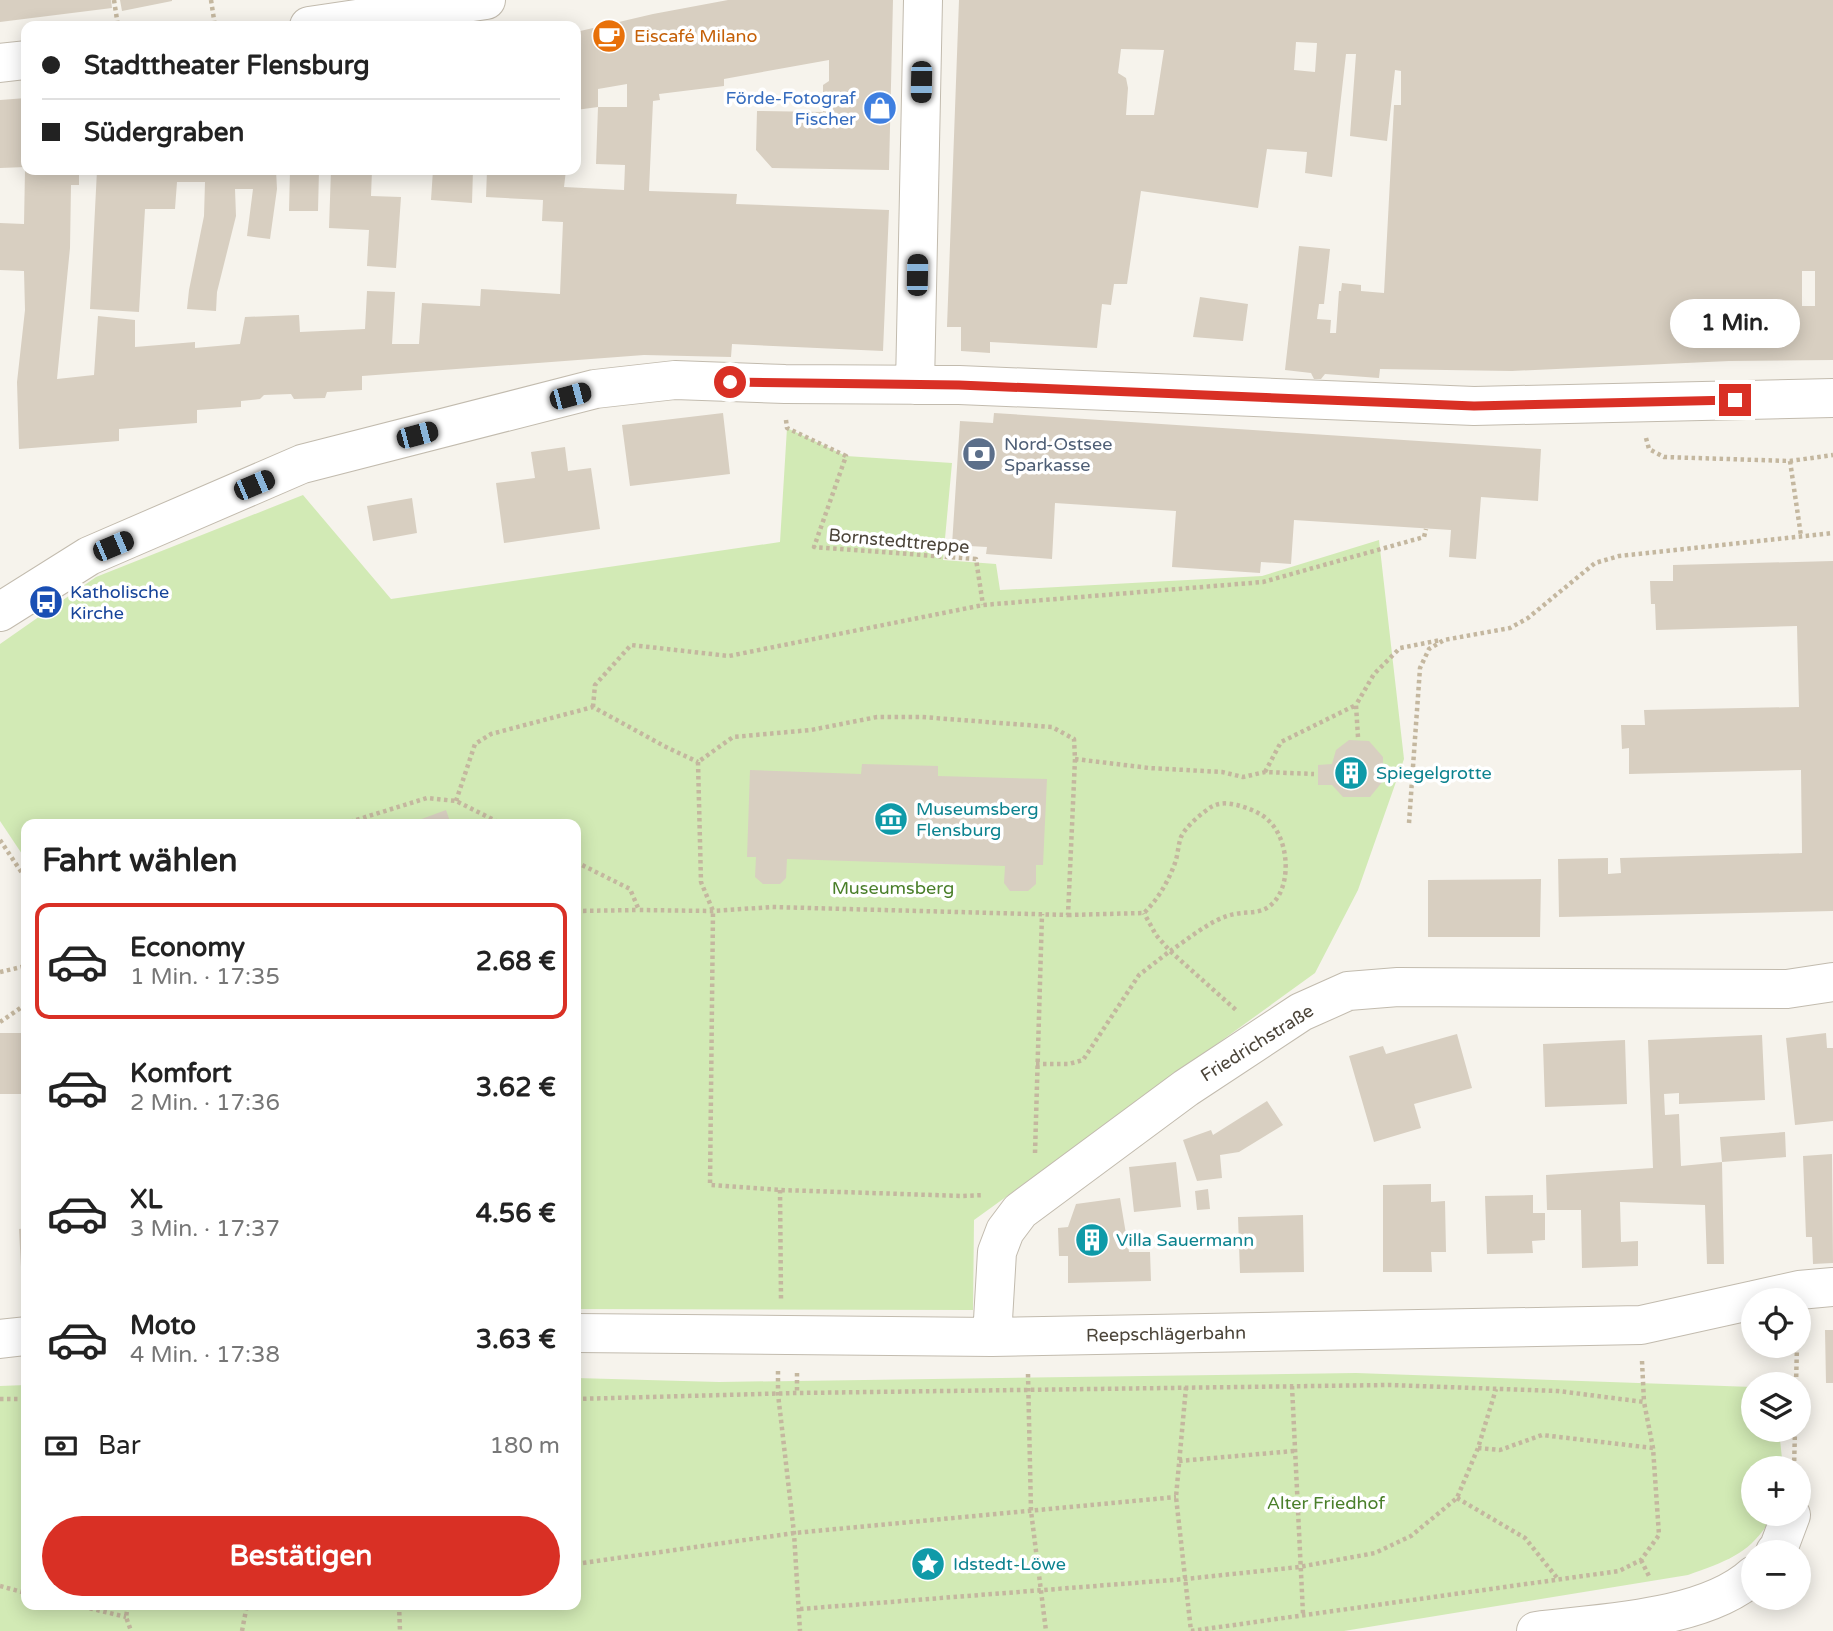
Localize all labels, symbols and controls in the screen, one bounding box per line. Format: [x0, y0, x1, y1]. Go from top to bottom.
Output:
cafe icon: Eiscafé Milano [590, 17, 628, 55]
place label: Eiscafé Milano [634, 25, 758, 47]
text: Stadttheater Flensburg [84, 50, 370, 81]
car [911, 61, 932, 103]
place label: Förde-Fotograf Fischer [726, 87, 856, 130]
shop icon: Förde-Fotograf Fischer [861, 89, 899, 127]
text: Südergraben [84, 117, 244, 148]
car [907, 254, 928, 296]
callout: 1 Min. [1670, 298, 1800, 348]
text: 1 Min. [1701, 309, 1769, 337]
route start [714, 366, 746, 398]
car [547, 380, 594, 412]
route end [1719, 384, 1751, 416]
car [394, 419, 441, 451]
place label: Nord-Ostsee Sparkasse [1004, 433, 1112, 476]
bank icon: Nord-Ostsee Sparkasse [960, 435, 998, 473]
car [231, 467, 278, 503]
street label: Bornstedttreppe [828, 524, 970, 558]
car [90, 528, 137, 564]
place label: Katholische Kirche [70, 581, 169, 624]
bus stop icon: Katholische Kirche [27, 583, 65, 621]
building icon: Spiegelgrotte [1332, 754, 1370, 792]
place label: Spiegelgrotte [1376, 762, 1492, 784]
place label: Museumsberg Flensburg [916, 798, 1039, 841]
museum icon: Museumsberg Flensburg [872, 800, 910, 838]
text: Fahrt wählen [42, 842, 238, 880]
park label: Museumsberg [832, 877, 954, 899]
icon: car [46, 930, 109, 993]
text: Economy [130, 932, 245, 963]
text: 2.68 € [476, 946, 556, 977]
text: 1 Min. · 17:35 [130, 963, 280, 991]
street label: Friedrichstraße [1197, 1000, 1317, 1086]
icon: car [46, 1056, 109, 1119]
text: Komfort [130, 1058, 232, 1089]
text: 3.62 € [476, 1072, 556, 1103]
text: 2 Min. · 17:36 [130, 1089, 280, 1117]
icon: car [46, 1182, 109, 1245]
text: XL [130, 1184, 162, 1215]
text: 4.56 € [476, 1198, 556, 1229]
text: 3 Min. · 17:37 [130, 1215, 280, 1243]
building icon: Villa Sauermann [1073, 1221, 1111, 1259]
place label: Villa Sauermann [1116, 1229, 1254, 1251]
map controls [1741, 1288, 1811, 1610]
button: locate [1741, 1288, 1811, 1358]
icon: car [46, 1308, 109, 1371]
text: Moto [130, 1310, 196, 1341]
street label: Reepschlägerbahn [1086, 1322, 1246, 1346]
text: 3.63 € [476, 1324, 556, 1355]
text: 4 Min. · 17:38 [130, 1341, 280, 1369]
button: layers [1741, 1372, 1811, 1442]
icon: cash [42, 1427, 80, 1465]
text: Bar [98, 1430, 141, 1461]
text: 180 m [490, 1432, 560, 1460]
button: + [1741, 1456, 1811, 1526]
park label: Alter Friedhof [1267, 1492, 1385, 1514]
button: Bestätigen [42, 1516, 560, 1596]
button: − [1741, 1540, 1811, 1610]
place icon: Idstedt-Löwe [909, 1545, 947, 1583]
place label: Idstedt-Löwe [953, 1553, 1066, 1575]

